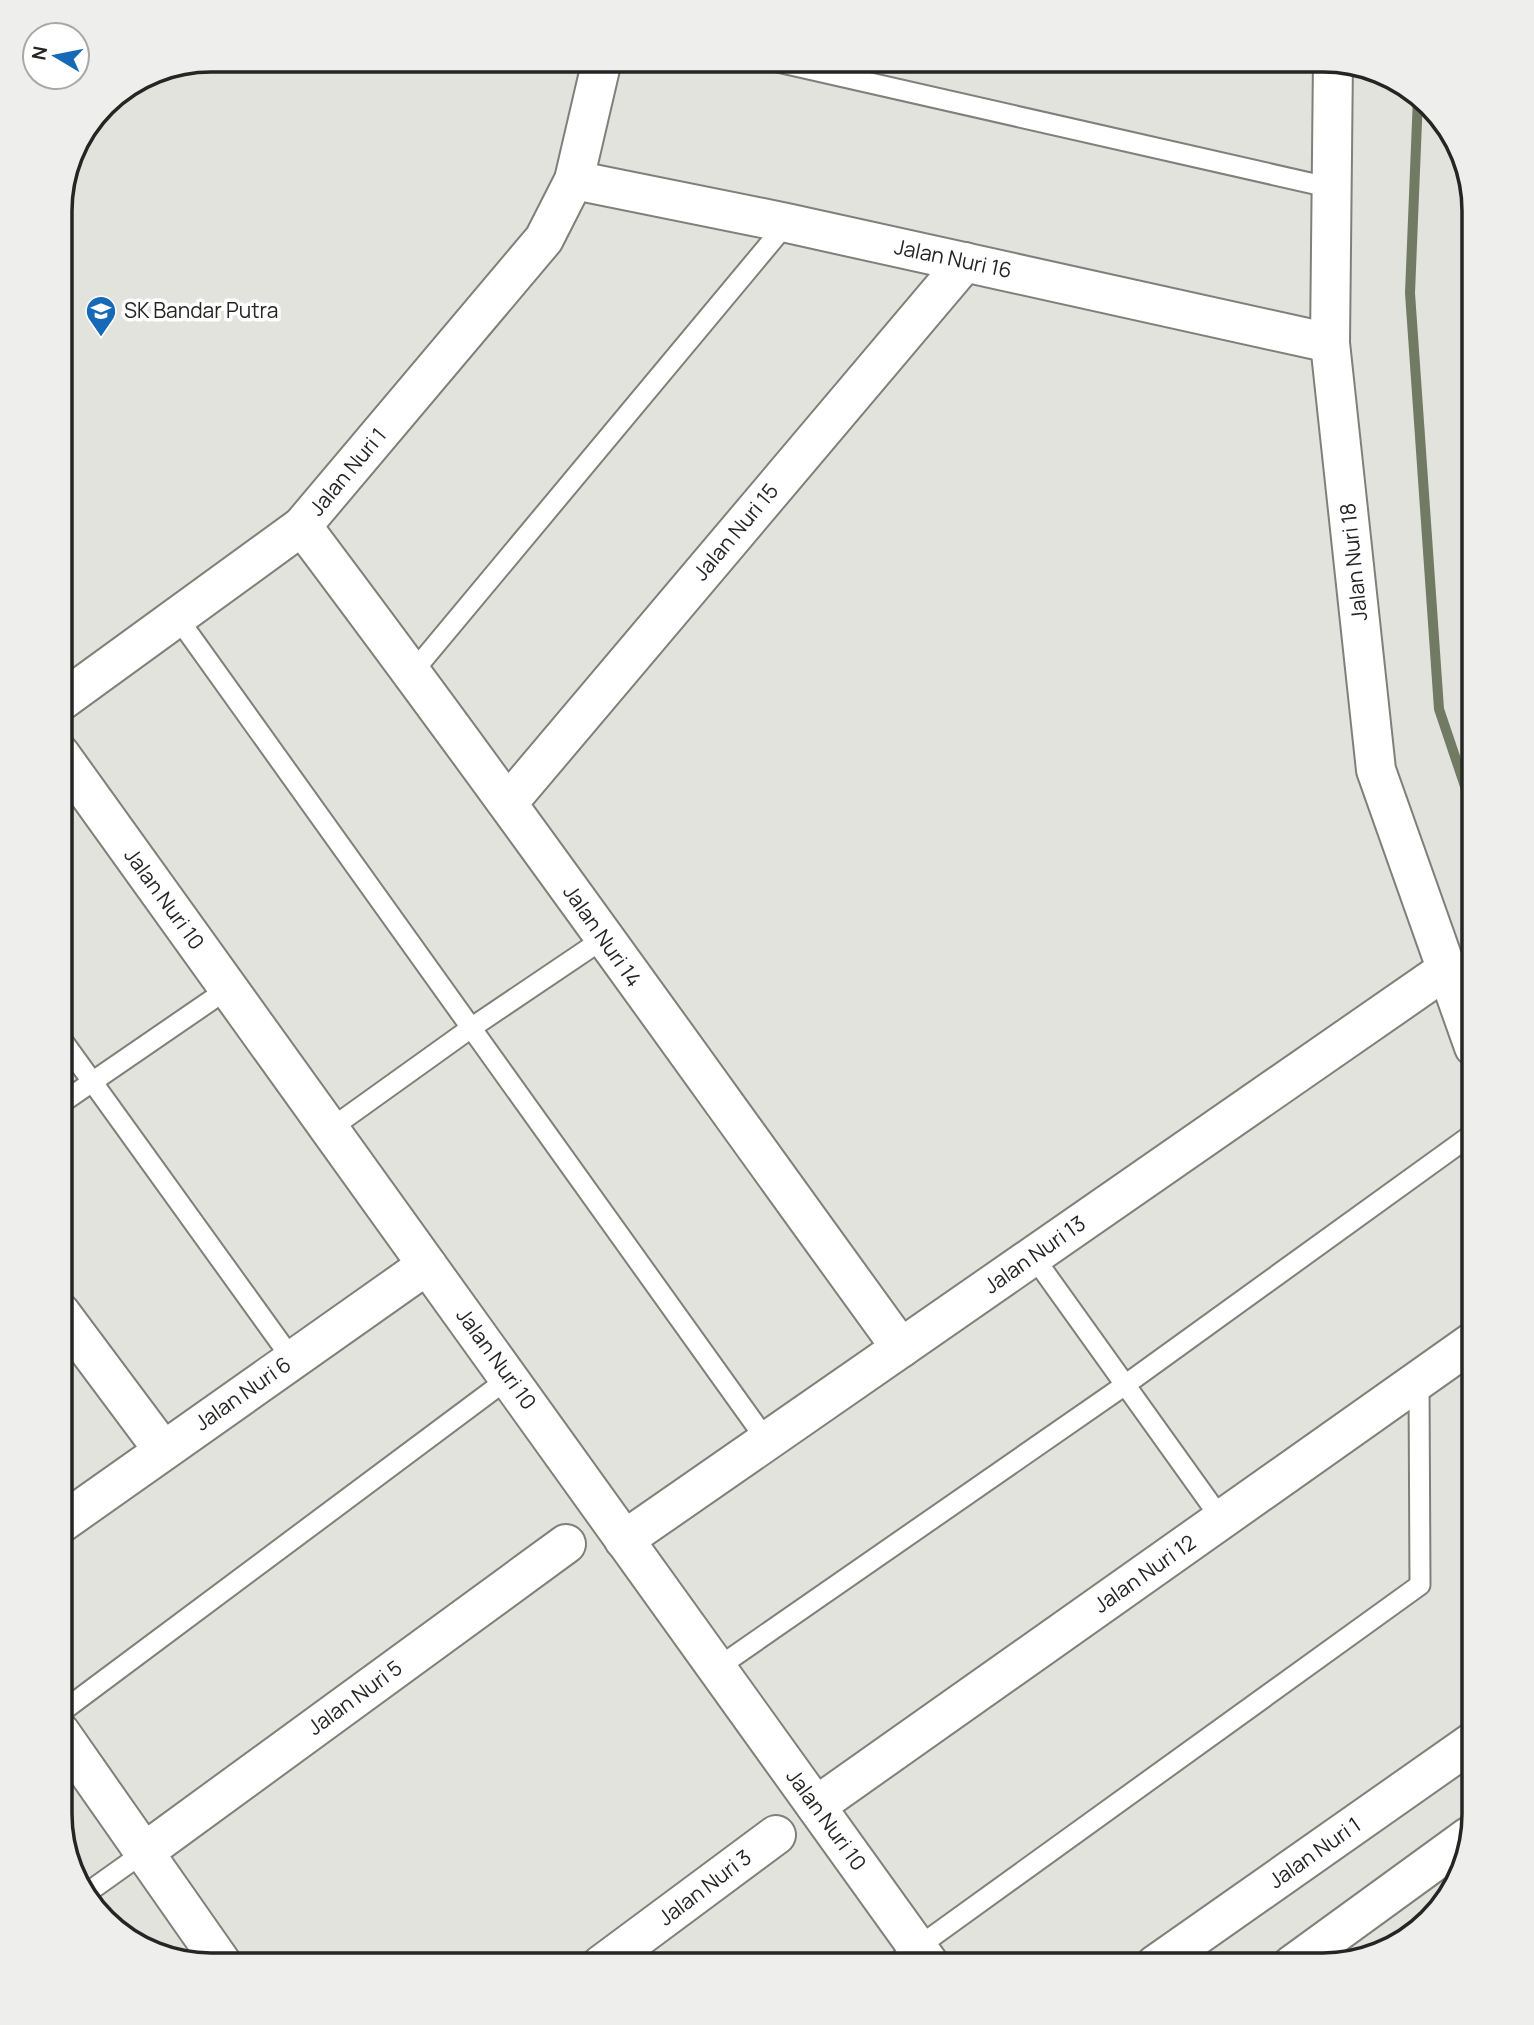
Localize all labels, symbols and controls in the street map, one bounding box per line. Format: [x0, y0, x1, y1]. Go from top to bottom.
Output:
north arrow [21, 21, 91, 91]
text: N [25, 44, 53, 62]
street label: Jalan Nuri 16 [892, 232, 1015, 284]
school or university icon: SK Bandar Putra [84, 294, 118, 338]
place label: SK Bandar Putra [124, 296, 278, 324]
street label: Jalan Nuri 1 [302, 422, 392, 521]
street label: Jalan Nuri 15 [686, 477, 784, 586]
street label: Jalan Nuri 18 [1333, 502, 1373, 623]
street label: Jalan Nuri 10 [118, 842, 211, 955]
street label: Jalan Nuri 14 [557, 879, 648, 992]
street label: Jalan Nuri 13 [978, 1209, 1091, 1299]
street label: Jalan Nuri 10 [450, 1302, 543, 1415]
street label: Jalan Nuri 6 [189, 1350, 296, 1437]
street label: Jalan Nuri 12 [1088, 1528, 1201, 1619]
street label: Jalan Nuri 5 [302, 1653, 407, 1741]
street label: Jalan Nuri 10 [780, 1763, 873, 1876]
street label: Jalan Nuri 1 [1263, 1810, 1366, 1894]
street label: Jalan Nuri 3 [652, 1843, 757, 1931]

